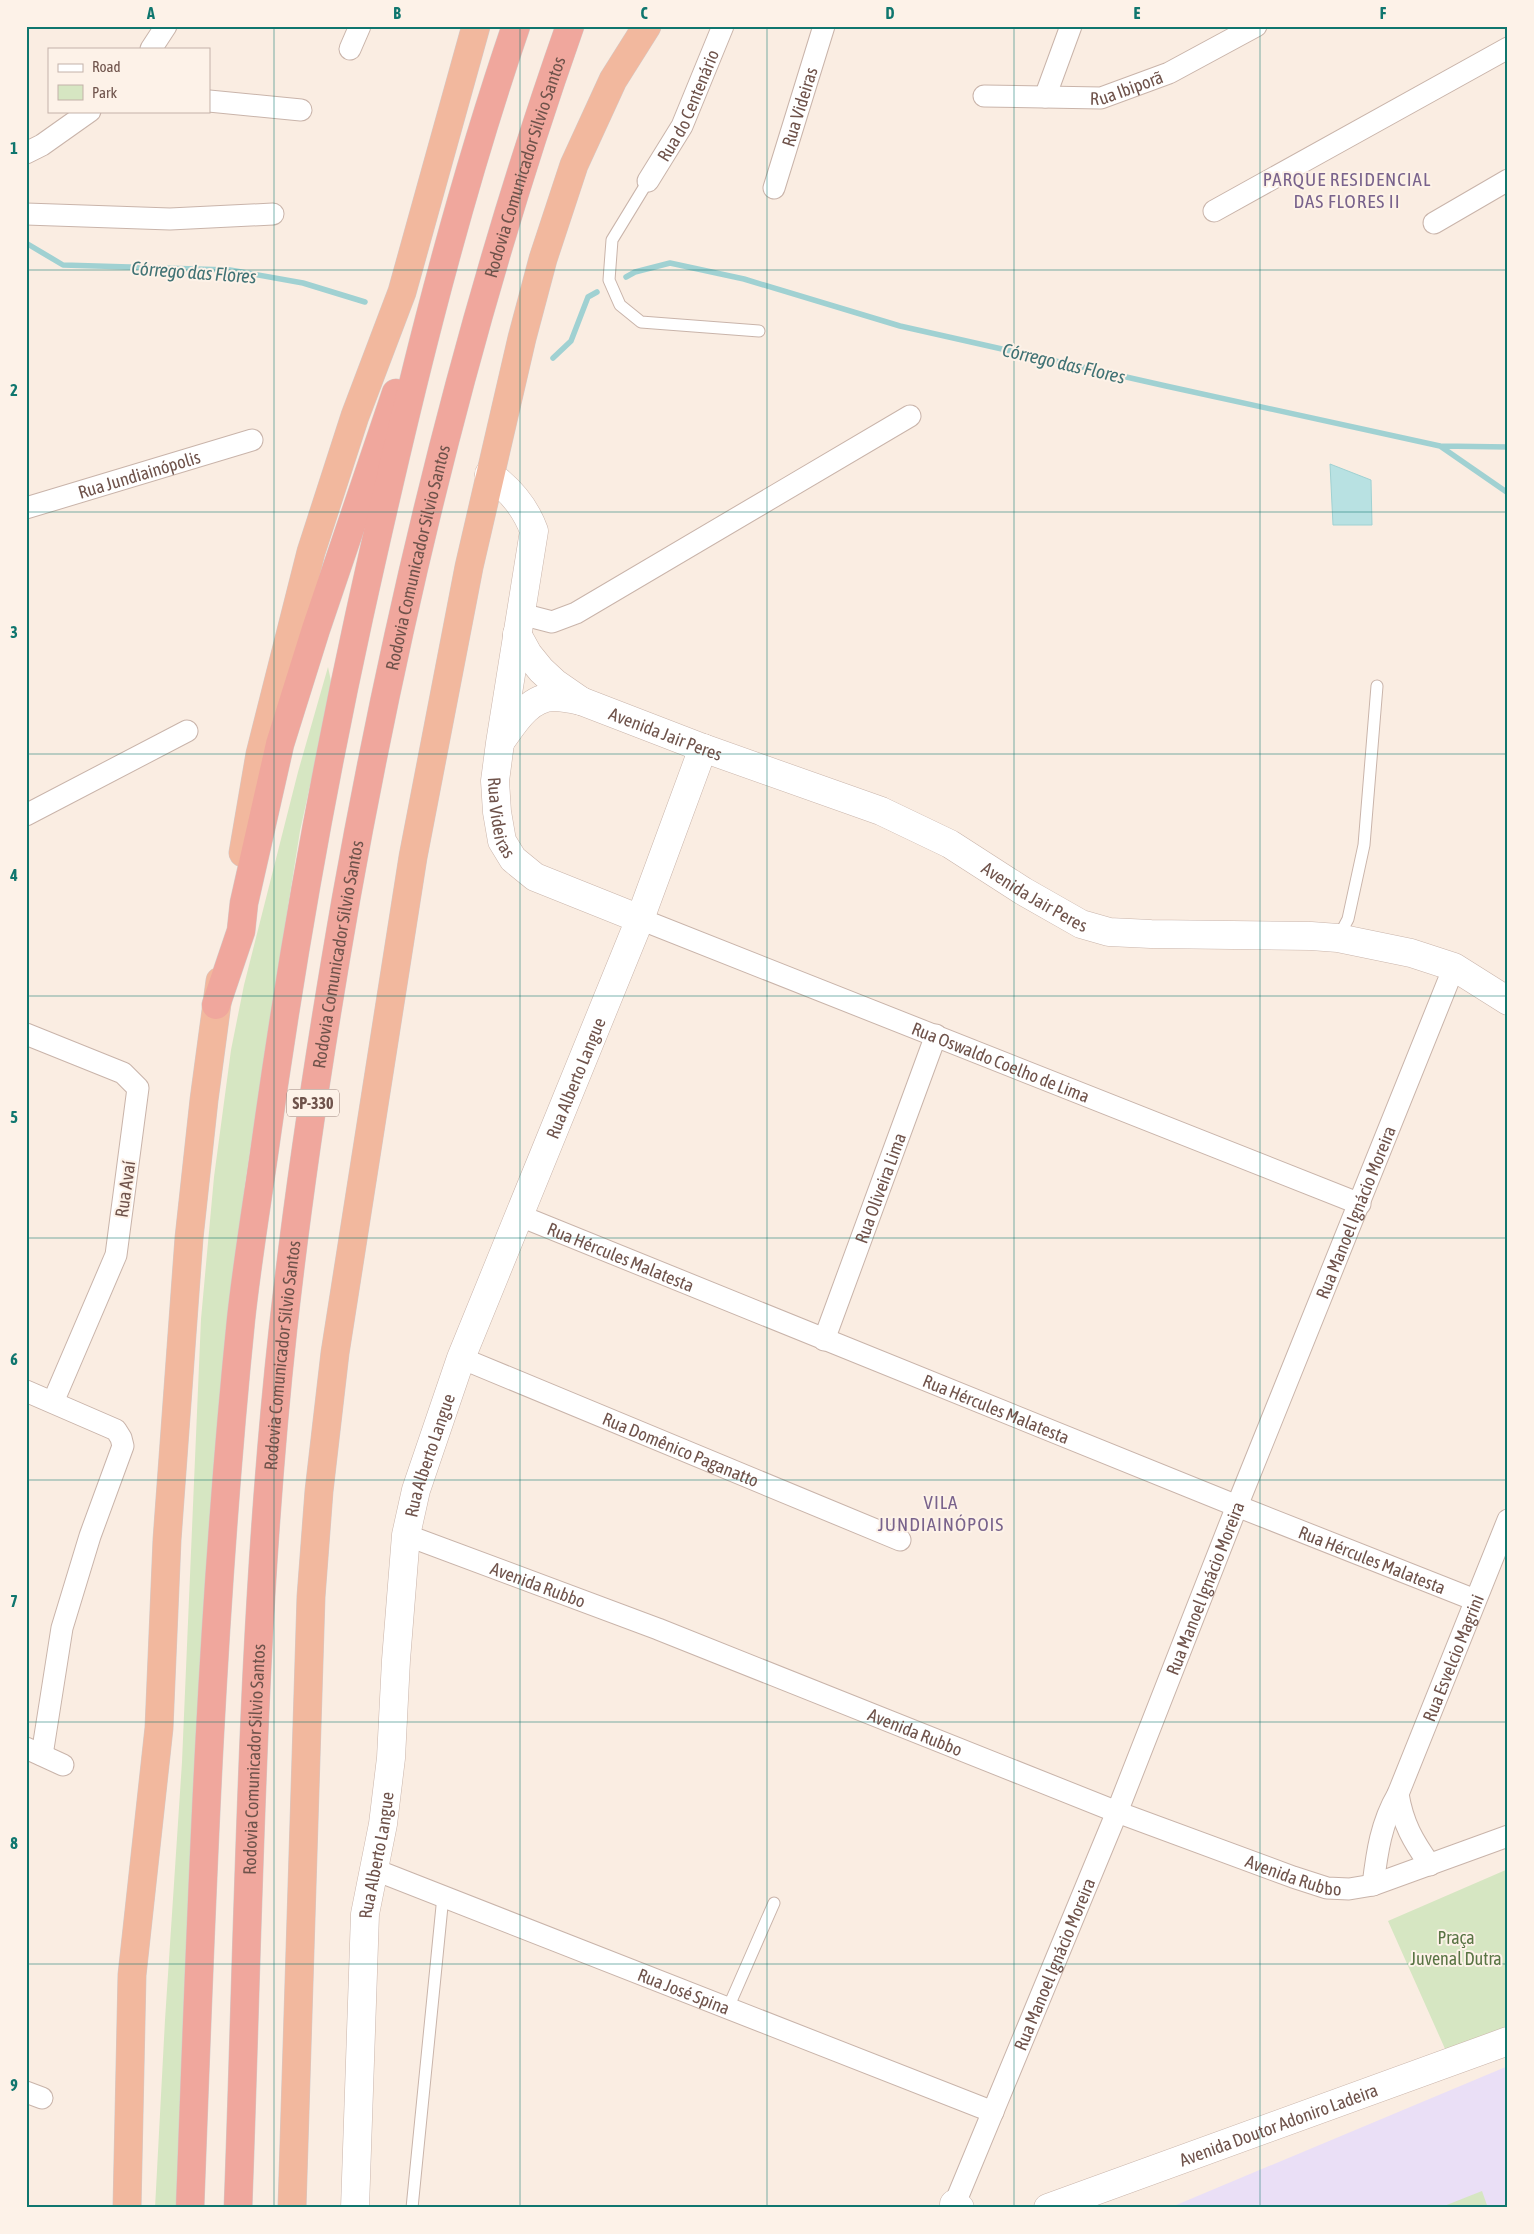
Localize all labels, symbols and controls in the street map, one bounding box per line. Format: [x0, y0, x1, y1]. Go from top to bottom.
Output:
text: A [146, 4, 155, 22]
text: B [393, 4, 401, 22]
text: C [640, 4, 648, 22]
text: D [886, 4, 895, 22]
text: E [1134, 4, 1141, 22]
text: F [1380, 4, 1387, 22]
street label: Rua do Centenário [652, 46, 723, 165]
legend [48, 48, 210, 112]
street label: Rodovia Comunicador Silvio Santos [479, 54, 569, 280]
text: Road [92, 58, 121, 75]
street label: Rua Videiras [777, 64, 821, 149]
street label: Rua Ibiporã [1090, 66, 1166, 109]
text: Park [92, 84, 117, 101]
text: 1 [10, 139, 18, 157]
district label: PARQUE RESIDENCIAL DAS FLORES II [1263, 168, 1431, 212]
water label: Córrego das Flores [131, 257, 258, 287]
water label: Córrego das Flores [1000, 338, 1128, 388]
text: 2 [10, 381, 18, 399]
street label: Rodovia Comunicador Silvio Santos [381, 442, 454, 672]
street label: Rua Jundiainópolis [75, 446, 203, 502]
text: 3 [10, 623, 18, 641]
street label: Avenida Jair Peres [606, 702, 725, 764]
street label: Rua Videiras [484, 776, 520, 862]
street label: Rodovia Comunicador Silvio Santos [308, 839, 367, 1070]
street label: Avenida Jair Peres [978, 857, 1090, 936]
text: 4 [9, 866, 18, 884]
street label: Rua Alberto Langue [541, 1014, 609, 1141]
street label: Rua Oswaldo Coelho de Lima [909, 1017, 1093, 1106]
road number: SP-330 [287, 1090, 339, 1116]
text: 5 [10, 1108, 18, 1126]
street label: Rua Manoel Ignácio Moreira [1311, 1123, 1399, 1302]
street label: Rua Oliveira Lima [850, 1130, 910, 1246]
street label: Rua Avaí [111, 1159, 139, 1219]
street label: Rua Hércules Malatesta [545, 1218, 697, 1296]
street label: Rodovia Comunicador Silvio Santos [259, 1239, 304, 1471]
text: 6 [10, 1350, 18, 1368]
street label: Rua Hércules Malatesta [920, 1370, 1073, 1448]
street label: Rua Alberto Langue [400, 1391, 459, 1519]
street label: Rua Domênico Paganatto [600, 1407, 762, 1491]
district label: VILA JUNDIAINÓPOIS [878, 1491, 1004, 1535]
street label: Rua Manoel Ignácio Moreira [1161, 1499, 1248, 1678]
street label: Rua Hércules Malatesta [1296, 1521, 1449, 1598]
street label: Avenida Rubbo [488, 1557, 589, 1612]
street label: Rua Esvelcio Magrini [1418, 1591, 1488, 1724]
text: 7 [10, 1592, 18, 1610]
street label: Rodovia Comunicador Silvio Santos [238, 1643, 269, 1875]
street label: Avenida Rubbo [865, 1703, 966, 1760]
street label: Rua Alberto Langue [354, 1791, 397, 1919]
text: 8 [10, 1834, 18, 1852]
street label: Avenida Rubbo [1243, 1850, 1342, 1899]
street label: Rua Manoel Ignácio Moreira [1009, 1875, 1099, 2053]
park label: Praça Juvenal Dutra [1410, 1927, 1502, 1969]
street label: Rua José Spina [635, 1963, 733, 2018]
text: 9 [10, 2076, 18, 2094]
street label: Avenida Doutor Adoniro Ladeira [1176, 2079, 1380, 2170]

